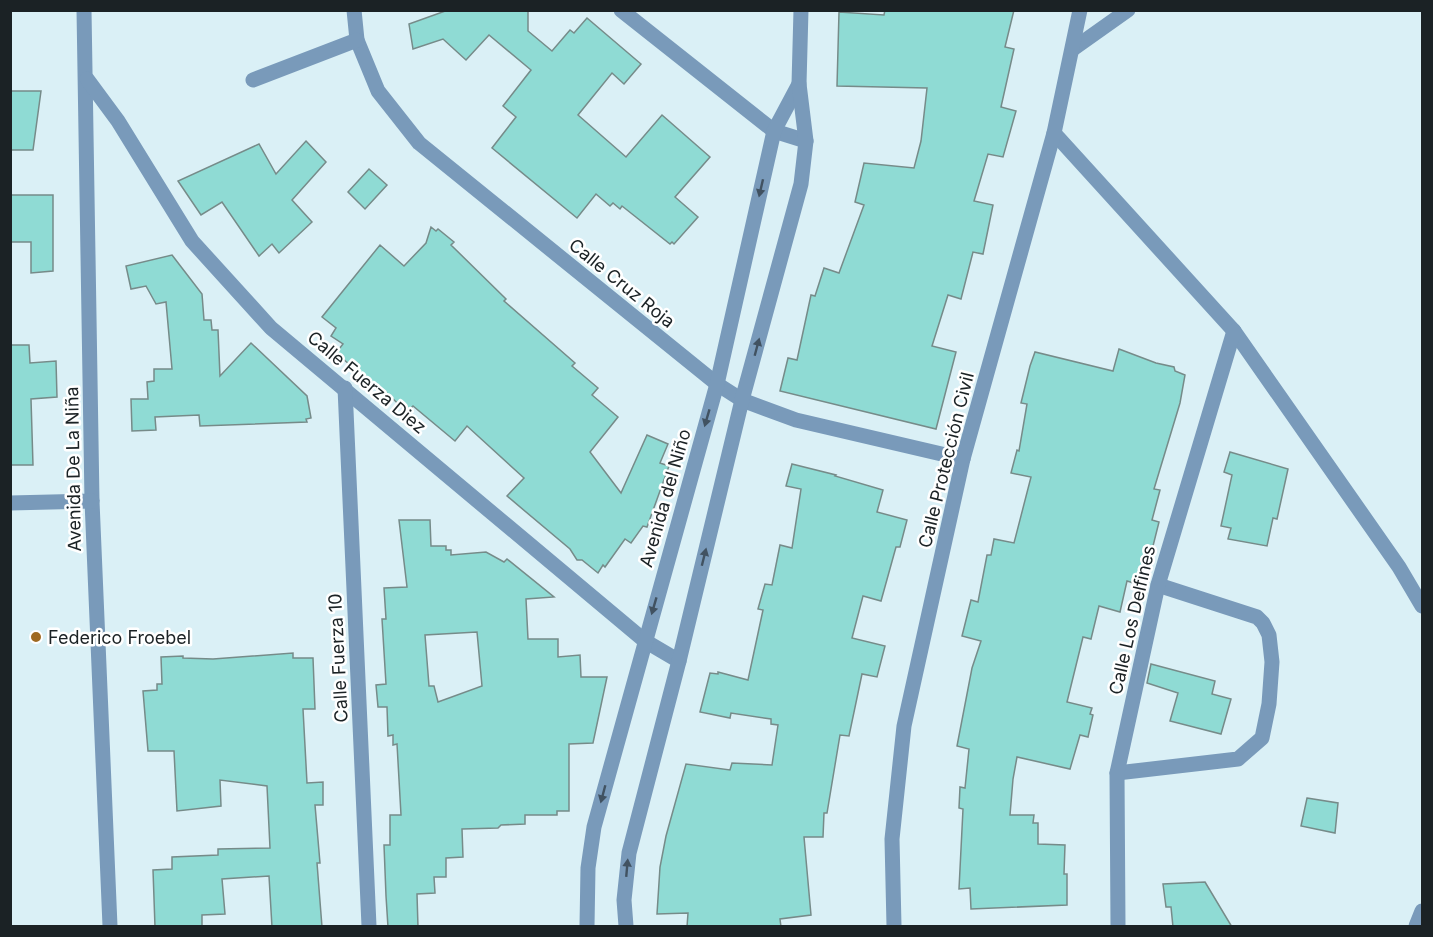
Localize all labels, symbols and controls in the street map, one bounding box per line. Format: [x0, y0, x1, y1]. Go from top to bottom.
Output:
one-way arrow [756, 178, 765, 197]
street label: Calle Cruz Roja [565, 234, 679, 332]
street label: Calle Fuerza Diez [304, 326, 430, 438]
one-way arrow [752, 338, 762, 356]
street label: Calle Protección Civil [914, 370, 978, 550]
street label: Avenida De La Niña [61, 386, 85, 552]
one-way arrow [702, 410, 711, 428]
street label: Avenida del Niño [635, 426, 695, 570]
street label: Calle Los Delfines [1105, 543, 1159, 697]
one-way arrow [700, 548, 710, 566]
street label: Calle Fuerza 10 [324, 593, 352, 723]
one-way arrow [649, 597, 659, 615]
place label: Federico Froebel [48, 627, 191, 648]
marker: Federico Froebel [29, 630, 43, 644]
one-way arrow [597, 785, 607, 803]
one-way arrow [622, 859, 632, 878]

